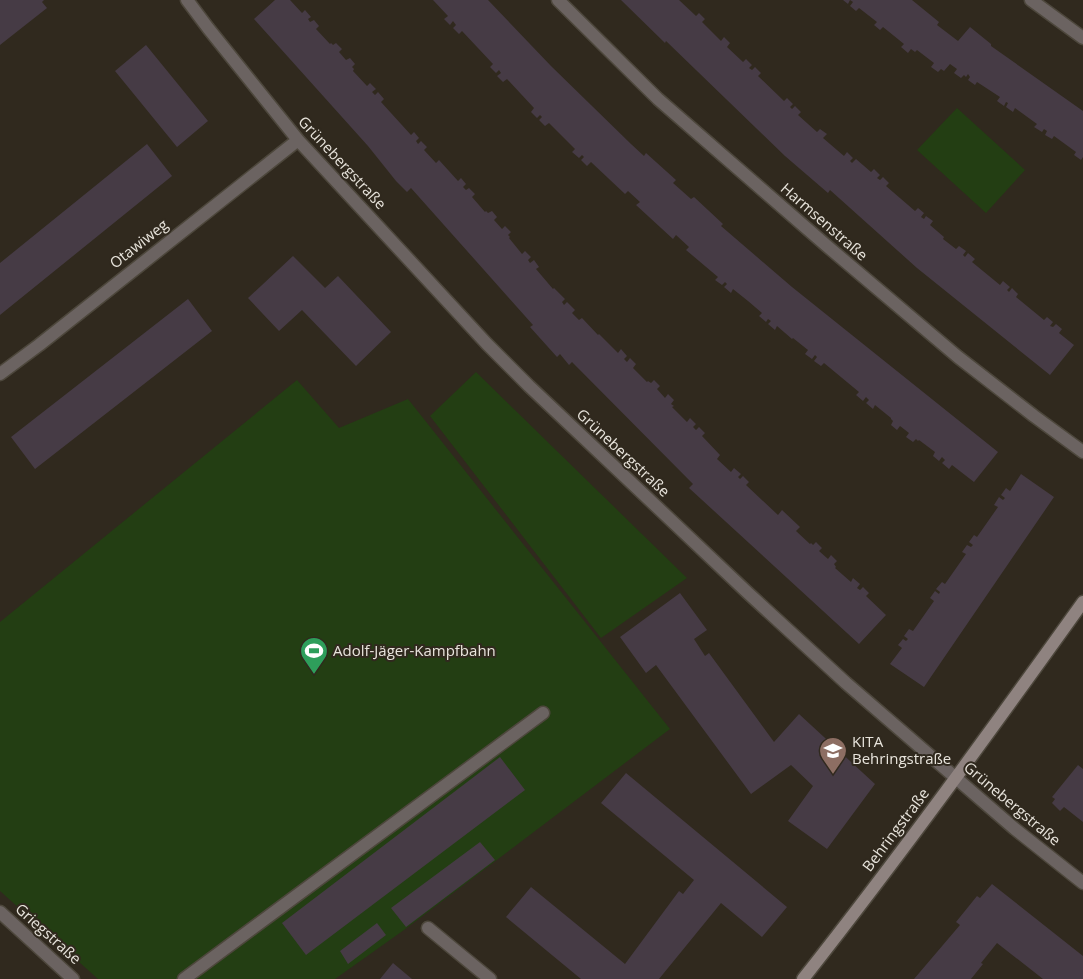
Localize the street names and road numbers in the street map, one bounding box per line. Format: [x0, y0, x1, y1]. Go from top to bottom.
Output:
street label: Grünebergstraße [294, 111, 391, 213]
street label: Harmsenstraße [777, 178, 872, 265]
street label: Otawiweg [105, 214, 172, 272]
street label: Grünebergstraße [573, 404, 675, 501]
street label: Grünebergstraße [960, 757, 1065, 850]
street label: Behringstraße [857, 784, 933, 875]
street label: Griegstraße [11, 898, 86, 968]

